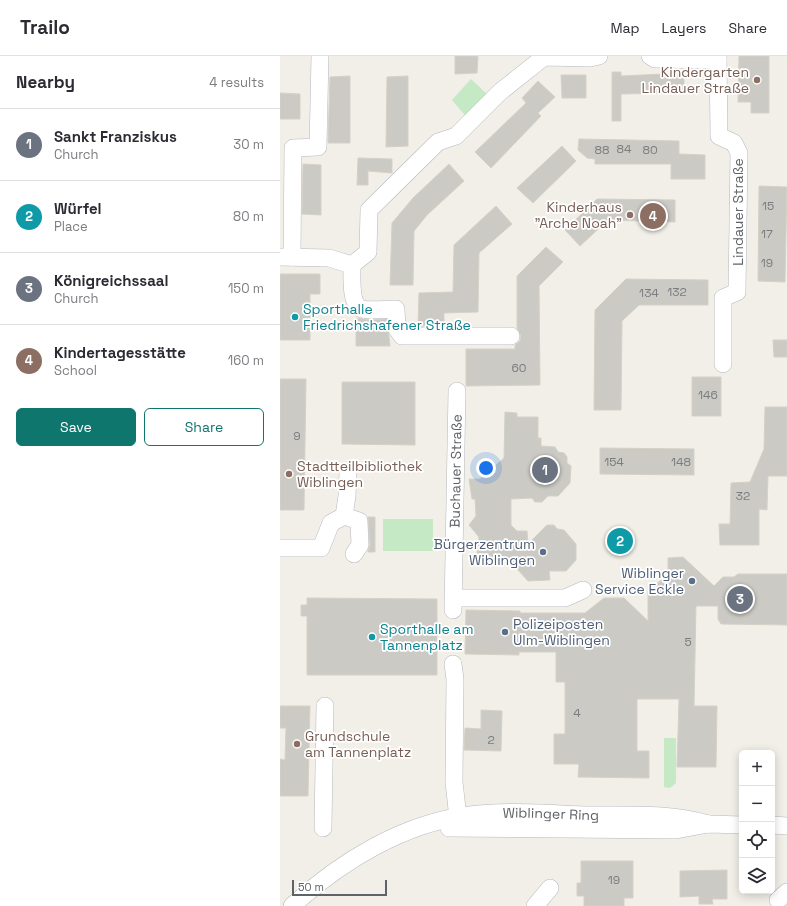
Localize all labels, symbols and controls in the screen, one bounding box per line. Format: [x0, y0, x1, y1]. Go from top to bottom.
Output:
text: Trailo [20, 15, 70, 40]
text: Map [610, 19, 640, 37]
text: Layers [662, 19, 706, 37]
text: Share [728, 19, 767, 37]
place label: Kindergarten Lindauer Straße [642, 63, 749, 97]
text: Nearby [16, 71, 75, 93]
text: 4 results [209, 74, 264, 91]
marker: Kindergarten Lindauer Straße [752, 75, 762, 85]
text: Sankt Franziskus [54, 127, 177, 146]
text: 1 [26, 136, 32, 153]
text: 30 m [233, 136, 264, 153]
house number: 84 [617, 141, 632, 157]
house number: 88 [595, 142, 609, 158]
house number: 80 [642, 142, 658, 158]
text: Church [54, 146, 99, 163]
street label: Lindauer Straße [729, 158, 747, 266]
place label: Kinderhaus "Arche Noah" [534, 198, 622, 232]
house number: 15 [762, 198, 774, 214]
text: Würfel [54, 199, 102, 218]
pin: 4 [640, 201, 666, 231]
text: 2 [25, 208, 33, 225]
text: 80 m [233, 208, 264, 225]
marker: Kinderhaus "Arche Noah" [625, 210, 635, 220]
text: Place [54, 218, 88, 235]
house number: 17 [761, 226, 773, 242]
house number: 19 [761, 255, 773, 271]
text: Königreichssaal [54, 271, 169, 290]
text: 3 [25, 280, 33, 297]
text: 150 m [228, 280, 264, 297]
house number: 132 [667, 284, 687, 300]
house number: 134 [639, 285, 659, 301]
text: Church [54, 290, 99, 307]
place label: Sporthalle Friedrichshafener Straße [303, 300, 471, 334]
marker: Sporthalle Friedrichshafener Straße [290, 312, 300, 322]
text: Kindertagesstätte [54, 343, 186, 362]
text: 4 [25, 352, 33, 369]
text: 160 m [228, 352, 264, 369]
house number: 60 [511, 360, 527, 376]
text: School [54, 362, 97, 379]
house number: 146 [698, 387, 718, 403]
button: Save [16, 408, 136, 446]
button: Share [144, 408, 264, 446]
street label: Buchauer Straße [446, 414, 466, 528]
house number: 9 [293, 428, 301, 444]
house number: 154 [604, 454, 624, 470]
house number: 148 [671, 454, 691, 470]
pin: 1 [532, 455, 558, 485]
place label: Stadtteilbibliothek Wiblingen [297, 457, 423, 491]
your location [476, 458, 496, 478]
marker: Stadtteilbibliothek Wiblingen [284, 469, 294, 479]
house number: 32 [736, 488, 750, 504]
pin: 2 [607, 526, 633, 556]
place label: Bürgerzentrum Wiblingen [434, 535, 535, 569]
marker: Bürgerzentrum Wiblingen [538, 547, 548, 557]
place label: Wiblinger Service Eckle [595, 564, 684, 598]
marker: Wiblinger Service Eckle [687, 576, 697, 586]
pin: 3 [727, 584, 753, 614]
place label: Polizeiposten Ulm-Wiblingen [513, 615, 610, 649]
place label: Sporthalle am Tannenplatz [380, 620, 473, 654]
marker: Polizeiposten Ulm-Wiblingen [500, 627, 510, 637]
marker: Sporthalle am Tannenplatz [367, 632, 377, 642]
house number: 5 [684, 634, 692, 650]
house number: 4 [573, 705, 581, 721]
place label: Grundschule am Tannenplatz [305, 727, 411, 761]
house number: 2 [487, 732, 495, 748]
marker: Grundschule am Tannenplatz [292, 739, 302, 749]
map controls [739, 750, 775, 894]
button: + [739, 750, 775, 786]
button: − [739, 786, 775, 822]
street label: Wiblinger Ring [503, 804, 599, 824]
button: locate [739, 822, 775, 858]
button: layers [739, 858, 775, 894]
house number: 19 [608, 872, 620, 888]
scale bar [292, 878, 387, 897]
text: 50 m [298, 880, 324, 894]

